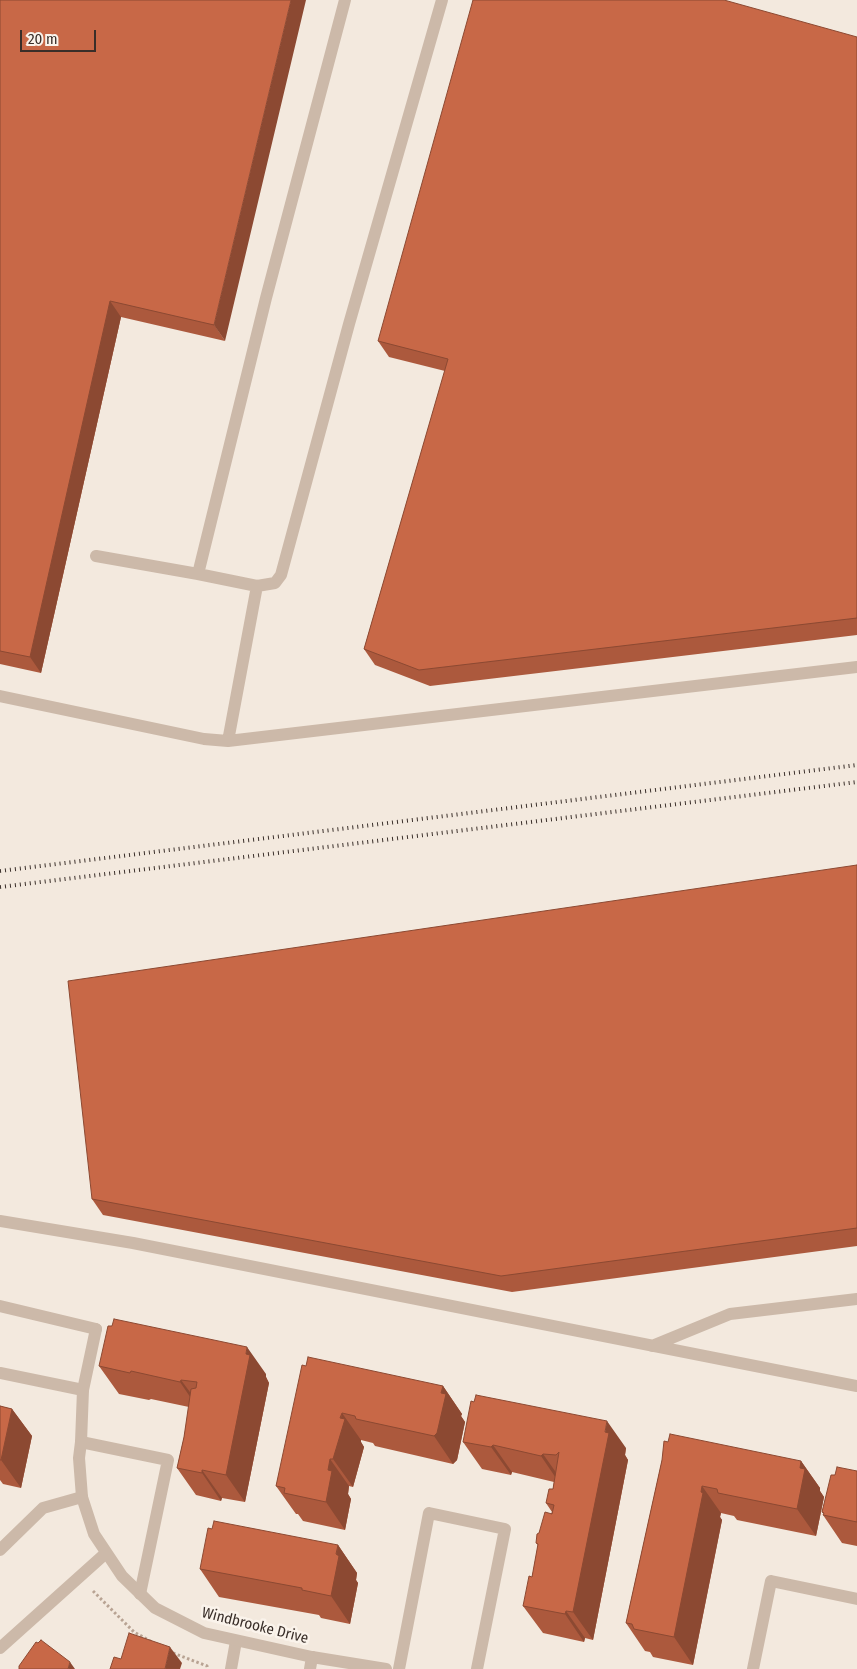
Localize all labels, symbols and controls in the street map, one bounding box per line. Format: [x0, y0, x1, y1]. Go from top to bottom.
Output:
scale bar [22, 20, 99, 52]
text: 20 m [28, 30, 58, 48]
street label: Windbrooke Drive [200, 1604, 310, 1648]

